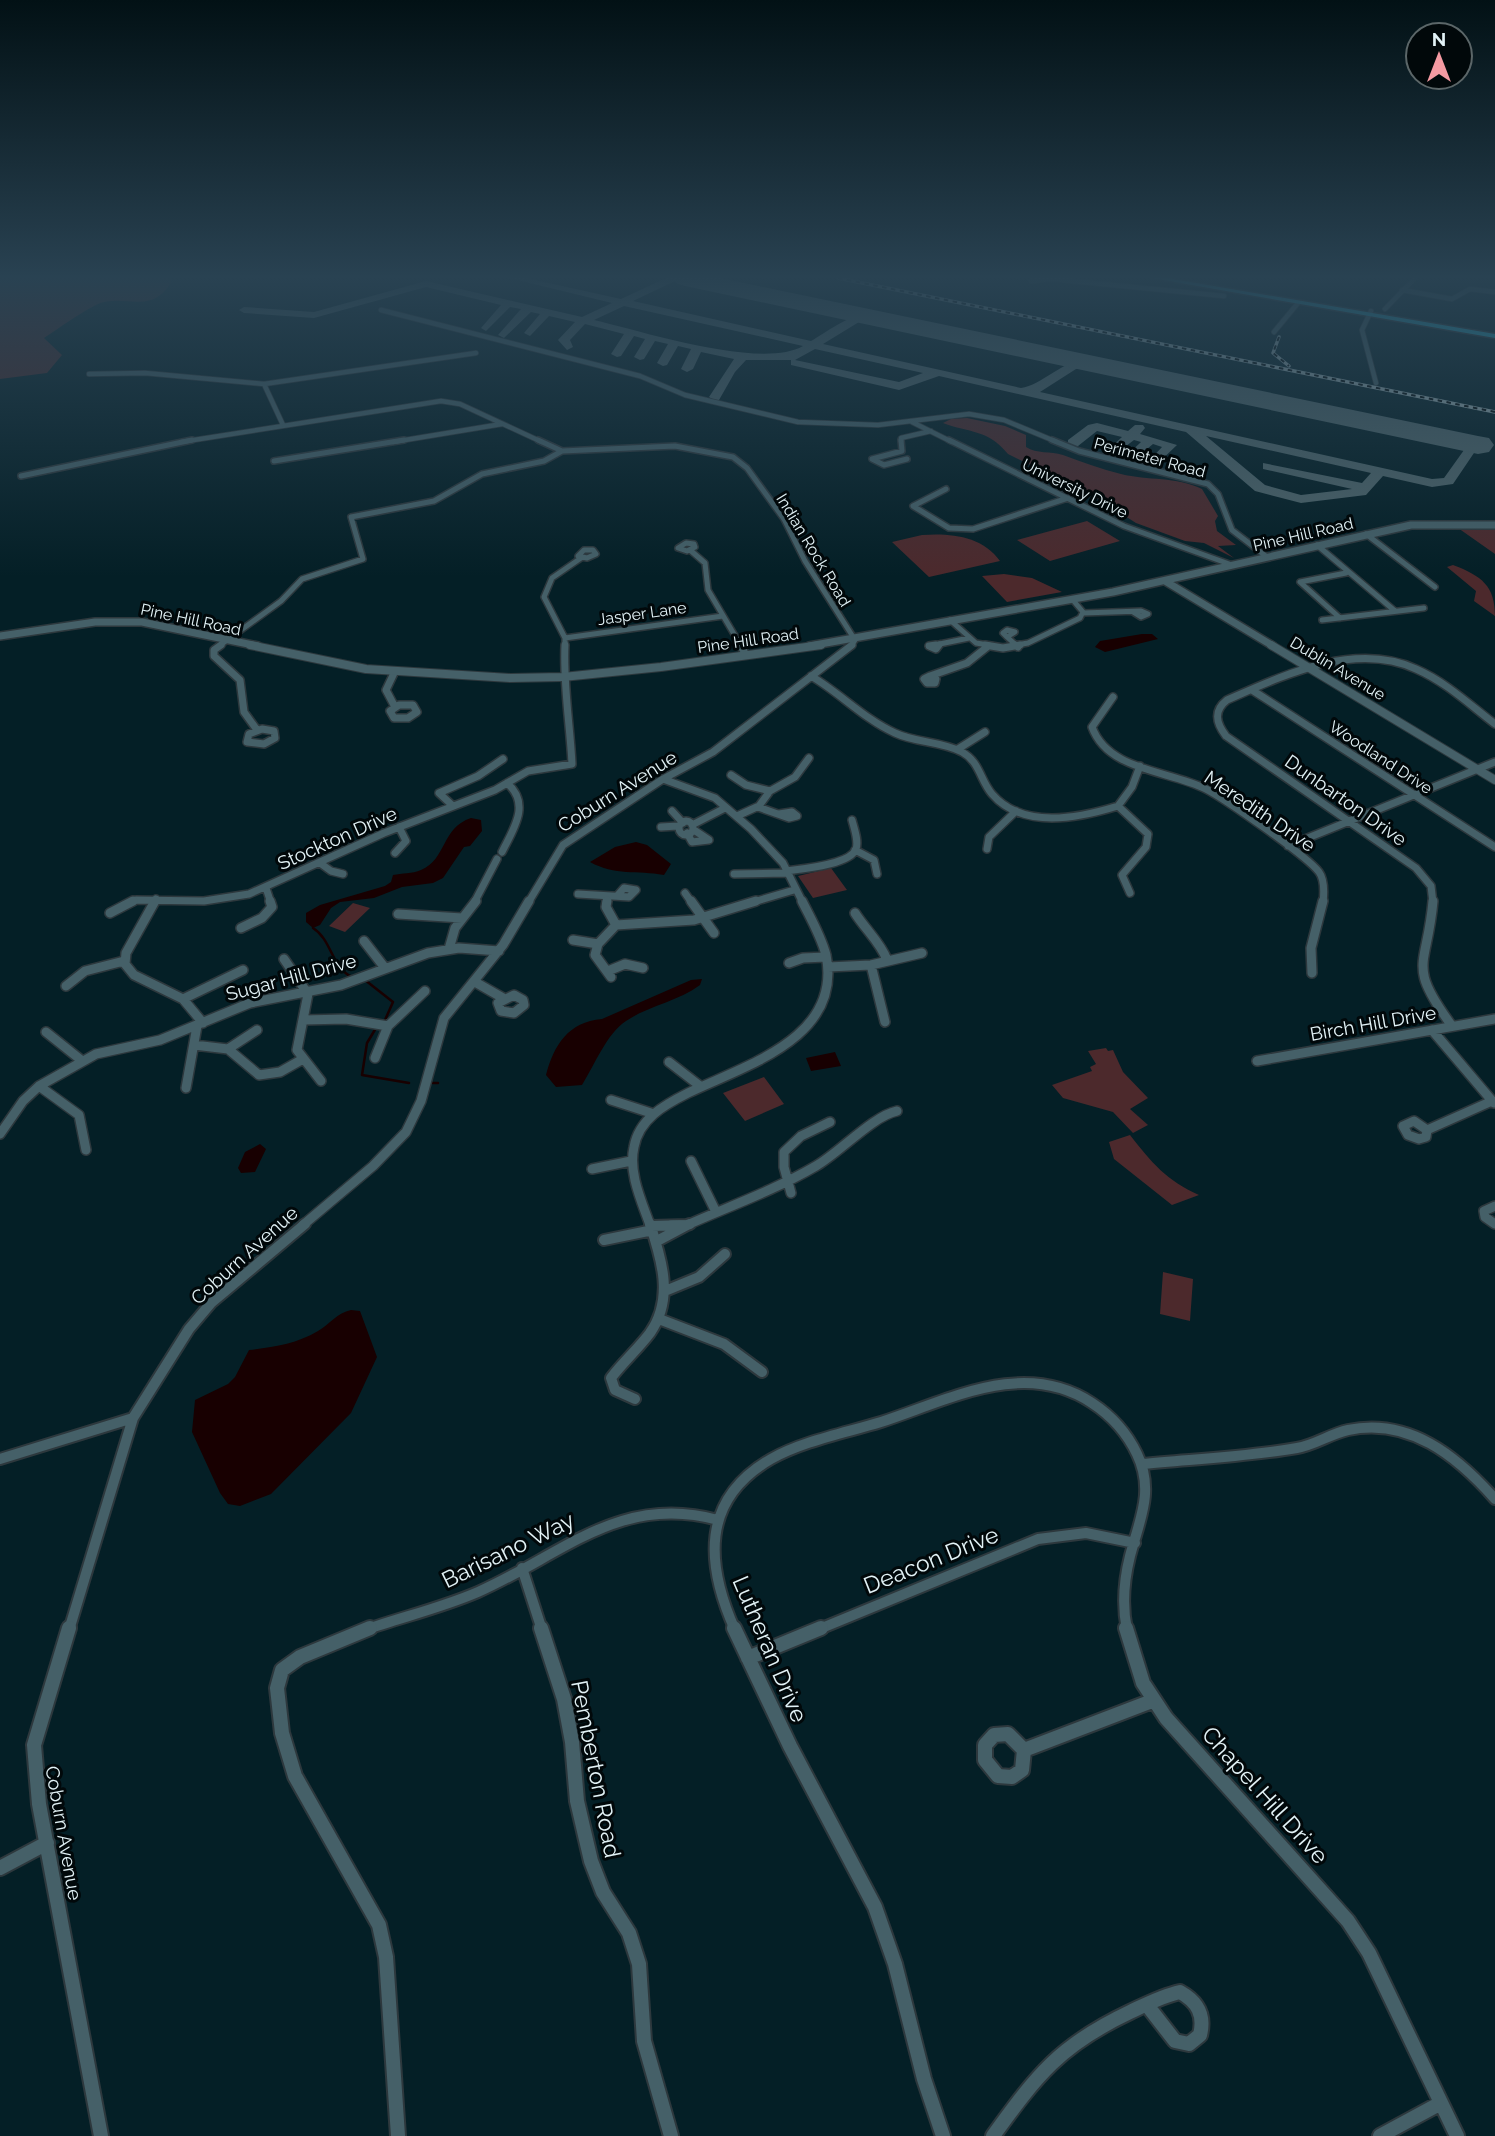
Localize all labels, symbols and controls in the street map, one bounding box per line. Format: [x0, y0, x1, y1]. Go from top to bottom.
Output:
north arrow [1404, 21, 1474, 91]
text: N [1432, 28, 1446, 50]
street label: Perimeter Road [1092, 433, 1208, 482]
street label: University Drive [1019, 455, 1131, 522]
street label: Indian Rock Road [772, 490, 855, 610]
street label: Pine Hill Road [1251, 514, 1355, 555]
street label: Jasper Lane [596, 598, 688, 629]
street label: Pine Hill Road [139, 600, 243, 639]
street label: Pine Hill Road [696, 624, 800, 657]
street label: Dublin Avenue [1287, 633, 1389, 704]
street label: Woodland Drive [1326, 717, 1436, 798]
street label: Coburn Avenue [553, 746, 681, 836]
street label: Dunbarton Drive [1281, 750, 1411, 850]
street label: Meredith Drive [1200, 766, 1320, 856]
street label: Stockton Drive [274, 802, 400, 874]
street label: Sugar Hill Drive [223, 949, 359, 1005]
street label: Birch Hill Drive [1308, 1001, 1438, 1045]
street label: Coburn Avenue [186, 1201, 302, 1309]
street label: Barisano Way [437, 1506, 579, 1593]
street label: Deacon Drive [860, 1520, 1002, 1599]
street label: Lutheran Drive [727, 1572, 813, 1726]
street label: Pemberton Road [566, 1678, 627, 1860]
street label: Chapel Hill Drive [1197, 1720, 1334, 1869]
street label: Coburn Avenue [41, 1764, 87, 1902]

